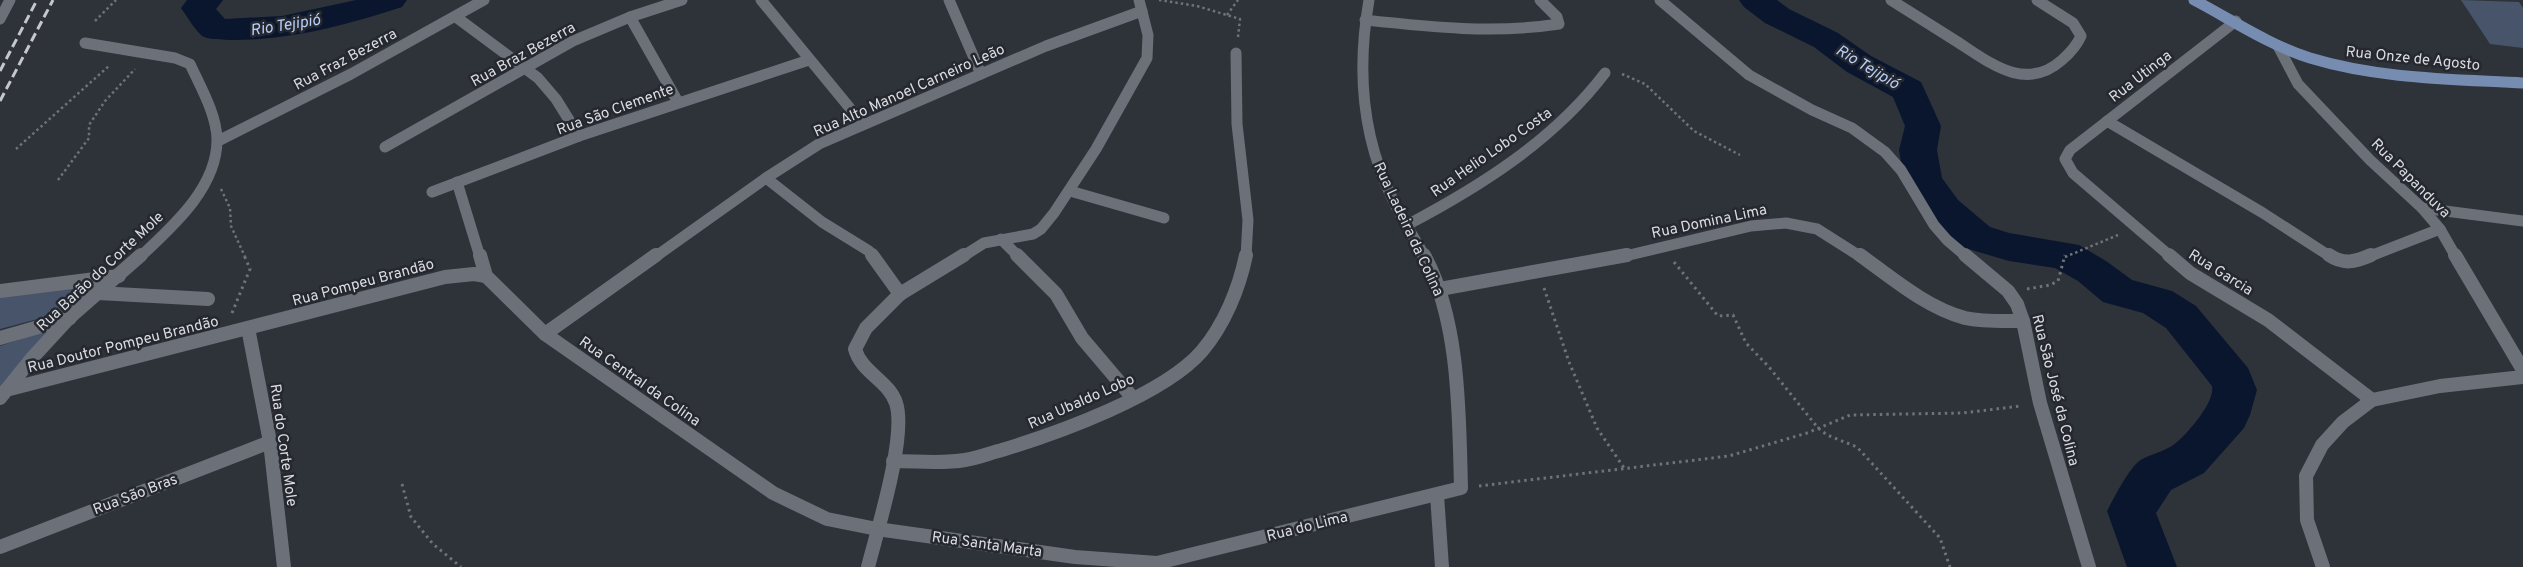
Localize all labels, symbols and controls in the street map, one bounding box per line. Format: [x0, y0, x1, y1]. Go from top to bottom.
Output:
water label: Rio Tejipió [249, 10, 323, 41]
street label: Rua Braz Bezerra [468, 19, 579, 92]
street label: Rua Fraz Bezerra [291, 25, 401, 96]
street label: Rua Alto Manoel Carneiro Leão [811, 41, 1008, 142]
water label: Rio Tejipió [1832, 41, 1904, 95]
street label: Rua Onze de Agosto [2345, 43, 2481, 76]
street label: Rua Utinga [2106, 47, 2176, 108]
street label: Rua São Clemente [554, 80, 677, 140]
street label: Rua Helio Lobo Costa [1428, 104, 1556, 202]
street label: Rua Papanduva [2366, 135, 2454, 223]
street label: Rua Ladeira da Colina [1368, 160, 1447, 300]
street label: Rua Domina Lima [1650, 201, 1769, 244]
street label: Rua Barão do Corte Mole [33, 208, 169, 336]
street label: Rua Garcia [2184, 246, 2256, 301]
street label: Rua Pompeu Brandão [290, 255, 436, 312]
street label: Rua Doutor Pompeu Brandão [26, 313, 221, 378]
street label: Rua São José da Colina [2027, 313, 2083, 468]
street label: Rua Central da Colina [575, 333, 704, 431]
street label: Rua Ubaldo Lobo [1025, 370, 1138, 434]
street label: Rua do Corte Mole [264, 383, 301, 508]
street label: Rua São Bras [91, 471, 180, 520]
street label: Rua do Lima [1265, 508, 1350, 547]
street label: Rua Santa Marta [930, 528, 1043, 563]

